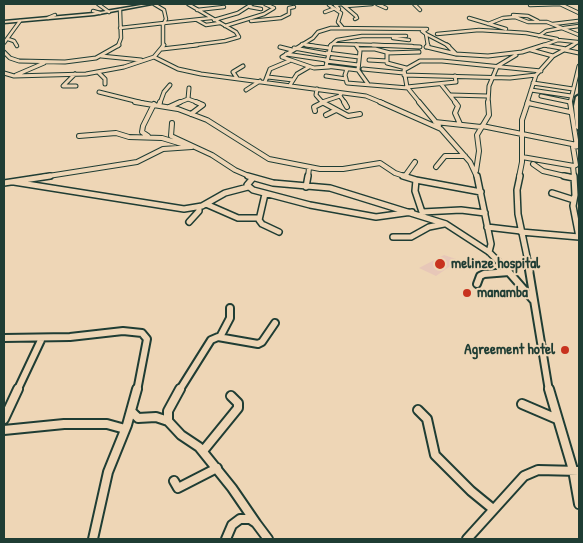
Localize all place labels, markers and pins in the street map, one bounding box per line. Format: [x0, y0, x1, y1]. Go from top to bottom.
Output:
place label: melinze hospital [451, 255, 540, 273]
marker: melinze hospital [433, 257, 447, 271]
place label: manamba [477, 284, 528, 302]
marker: manamba [461, 287, 473, 299]
place label: Agreement hotel [464, 341, 555, 359]
marker: Agreement hotel [559, 344, 571, 356]

